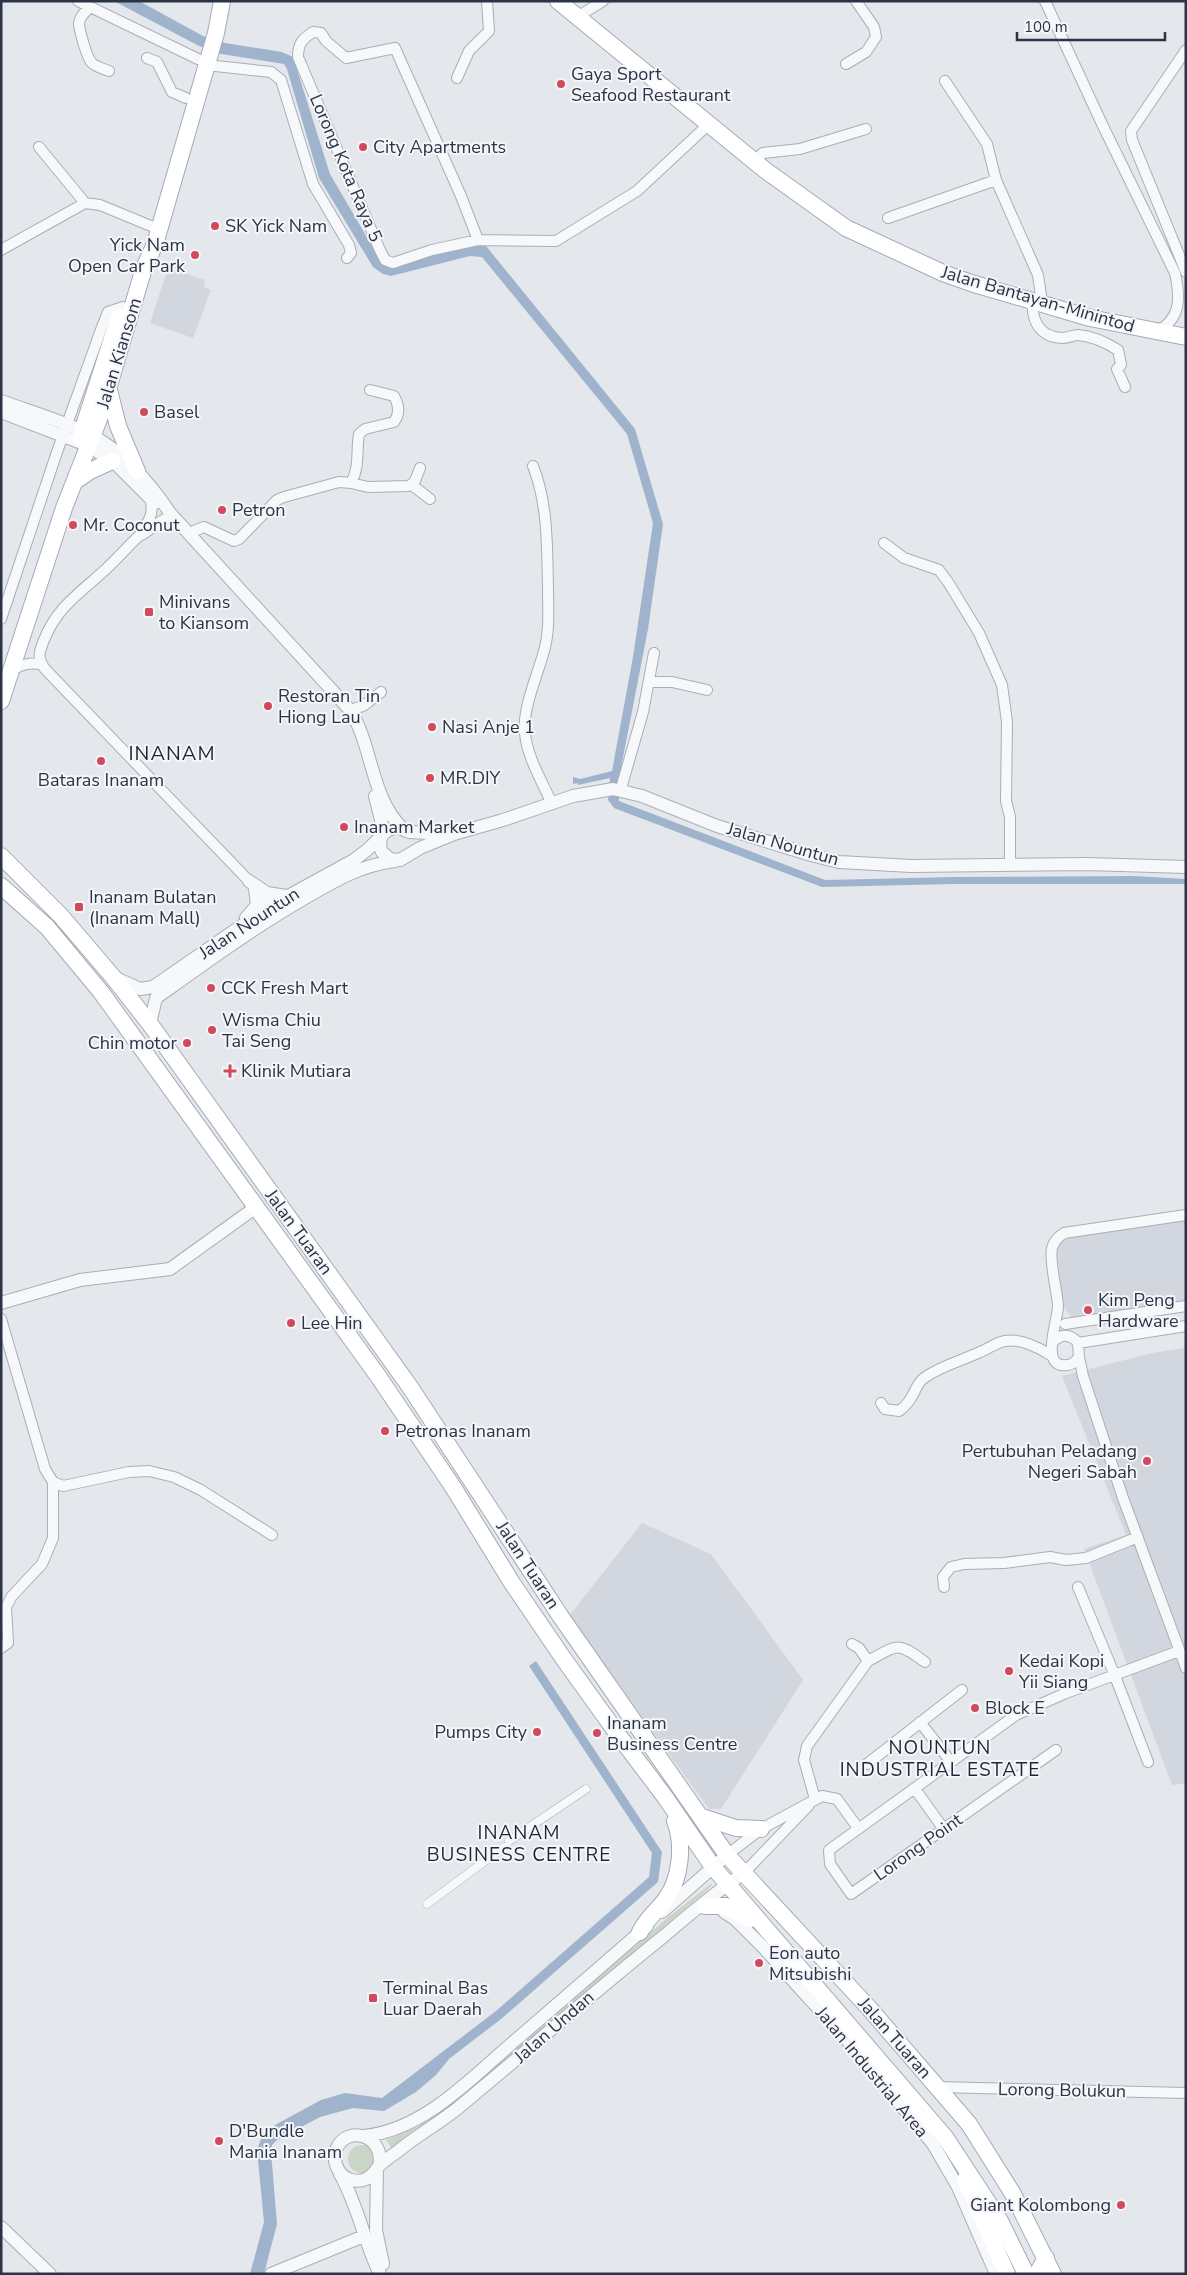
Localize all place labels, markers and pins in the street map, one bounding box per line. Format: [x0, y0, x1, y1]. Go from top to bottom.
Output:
place label: Gaya Sport Seafood Restaurant [571, 62, 731, 107]
marker: Gaya Sport Seafood Restaurant [555, 78, 567, 90]
place label: City Apartments [373, 135, 506, 159]
marker: City Apartments [357, 141, 369, 153]
place label: SK Yick Nam [225, 214, 327, 238]
marker: SK Yick Nam [209, 220, 221, 232]
place label: Yick Nam Open Car Park [68, 233, 186, 278]
marker: Yick Nam Open Car Park [189, 249, 201, 261]
place label: Basel [154, 400, 200, 424]
marker: Basel [138, 406, 150, 418]
place label: Petron [232, 498, 285, 522]
marker: Petron [216, 504, 228, 516]
place label: Mr. Coconut [83, 513, 180, 537]
marker: Mr. Coconut [67, 519, 79, 531]
place label: Minivans to Kiansom [159, 590, 249, 635]
marker: Minivans to Kiansom [143, 606, 155, 618]
place label: Restoran Tin Hiong Lau [278, 684, 380, 729]
marker: Restoran Tin Hiong Lau [262, 700, 274, 712]
place label: Nasi Anje 1 [442, 715, 535, 739]
marker: Nasi Anje 1 [426, 721, 438, 733]
marker: Bataras Inanam [95, 755, 107, 767]
place label: MR.DIY [440, 766, 501, 790]
place label: Bataras Inanam [38, 768, 164, 792]
marker: MR.DIY [424, 772, 436, 784]
place label: Inanam Market [354, 815, 475, 839]
marker: Inanam Market [338, 821, 350, 833]
place label: Inanam Bulatan (Inanam Mall) [89, 885, 216, 930]
marker: Inanam Bulatan (Inanam Mall) [73, 901, 85, 913]
place label: CCK Fresh Mart [221, 976, 349, 1000]
marker: CCK Fresh Mart [205, 982, 217, 994]
place label: Wisma Chiu Tai Seng [222, 1008, 321, 1053]
marker: Wisma Chiu Tai Seng [206, 1024, 218, 1036]
place label: Chin motor [88, 1031, 178, 1055]
marker: Chin motor [181, 1037, 193, 1049]
place label: Klinik Mutiara [241, 1059, 351, 1083]
marker: Klinik Mutiara [223, 1064, 237, 1078]
place label: Kim Peng Hardware [1098, 1288, 1178, 1333]
marker: Kim Peng Hardware [1082, 1304, 1094, 1316]
place label: Lee Hin [301, 1311, 363, 1335]
marker: Lee Hin [285, 1317, 297, 1329]
place label: Petronas Inanam [395, 1419, 531, 1443]
marker: Petronas Inanam [379, 1425, 391, 1437]
place label: Pertubuhan Peladang Negeri Sabah [962, 1439, 1137, 1484]
marker: Pertubuhan Peladang Negeri Sabah [1141, 1455, 1153, 1467]
place label: Kedai Kopi Yii Siang [1018, 1649, 1104, 1694]
marker: Kedai Kopi Yii Siang [1003, 1665, 1015, 1677]
place label: Block E [985, 1696, 1045, 1720]
marker: Block E [969, 1702, 981, 1714]
place label: Inanam Business Centre [607, 1711, 737, 1756]
place label: Pumps City [434, 1720, 528, 1744]
marker: Pumps City [531, 1726, 543, 1738]
marker: Inanam Business Centre [591, 1727, 603, 1739]
place label: Eon auto Mitsubishi [769, 1941, 851, 1986]
marker: Eon auto Mitsubishi [753, 1957, 765, 1969]
place label: Terminal Bas Luar Daerah [383, 1976, 488, 2021]
marker: Terminal Bas Luar Daerah [367, 1992, 379, 2004]
place label: D'Bundle Mania Inanam [229, 2119, 342, 2164]
marker: D'Bundle Mania Inanam [213, 2135, 225, 2147]
place label: Giant Kolombong [970, 2193, 1111, 2217]
marker: Giant Kolombong [1115, 2199, 1127, 2211]

